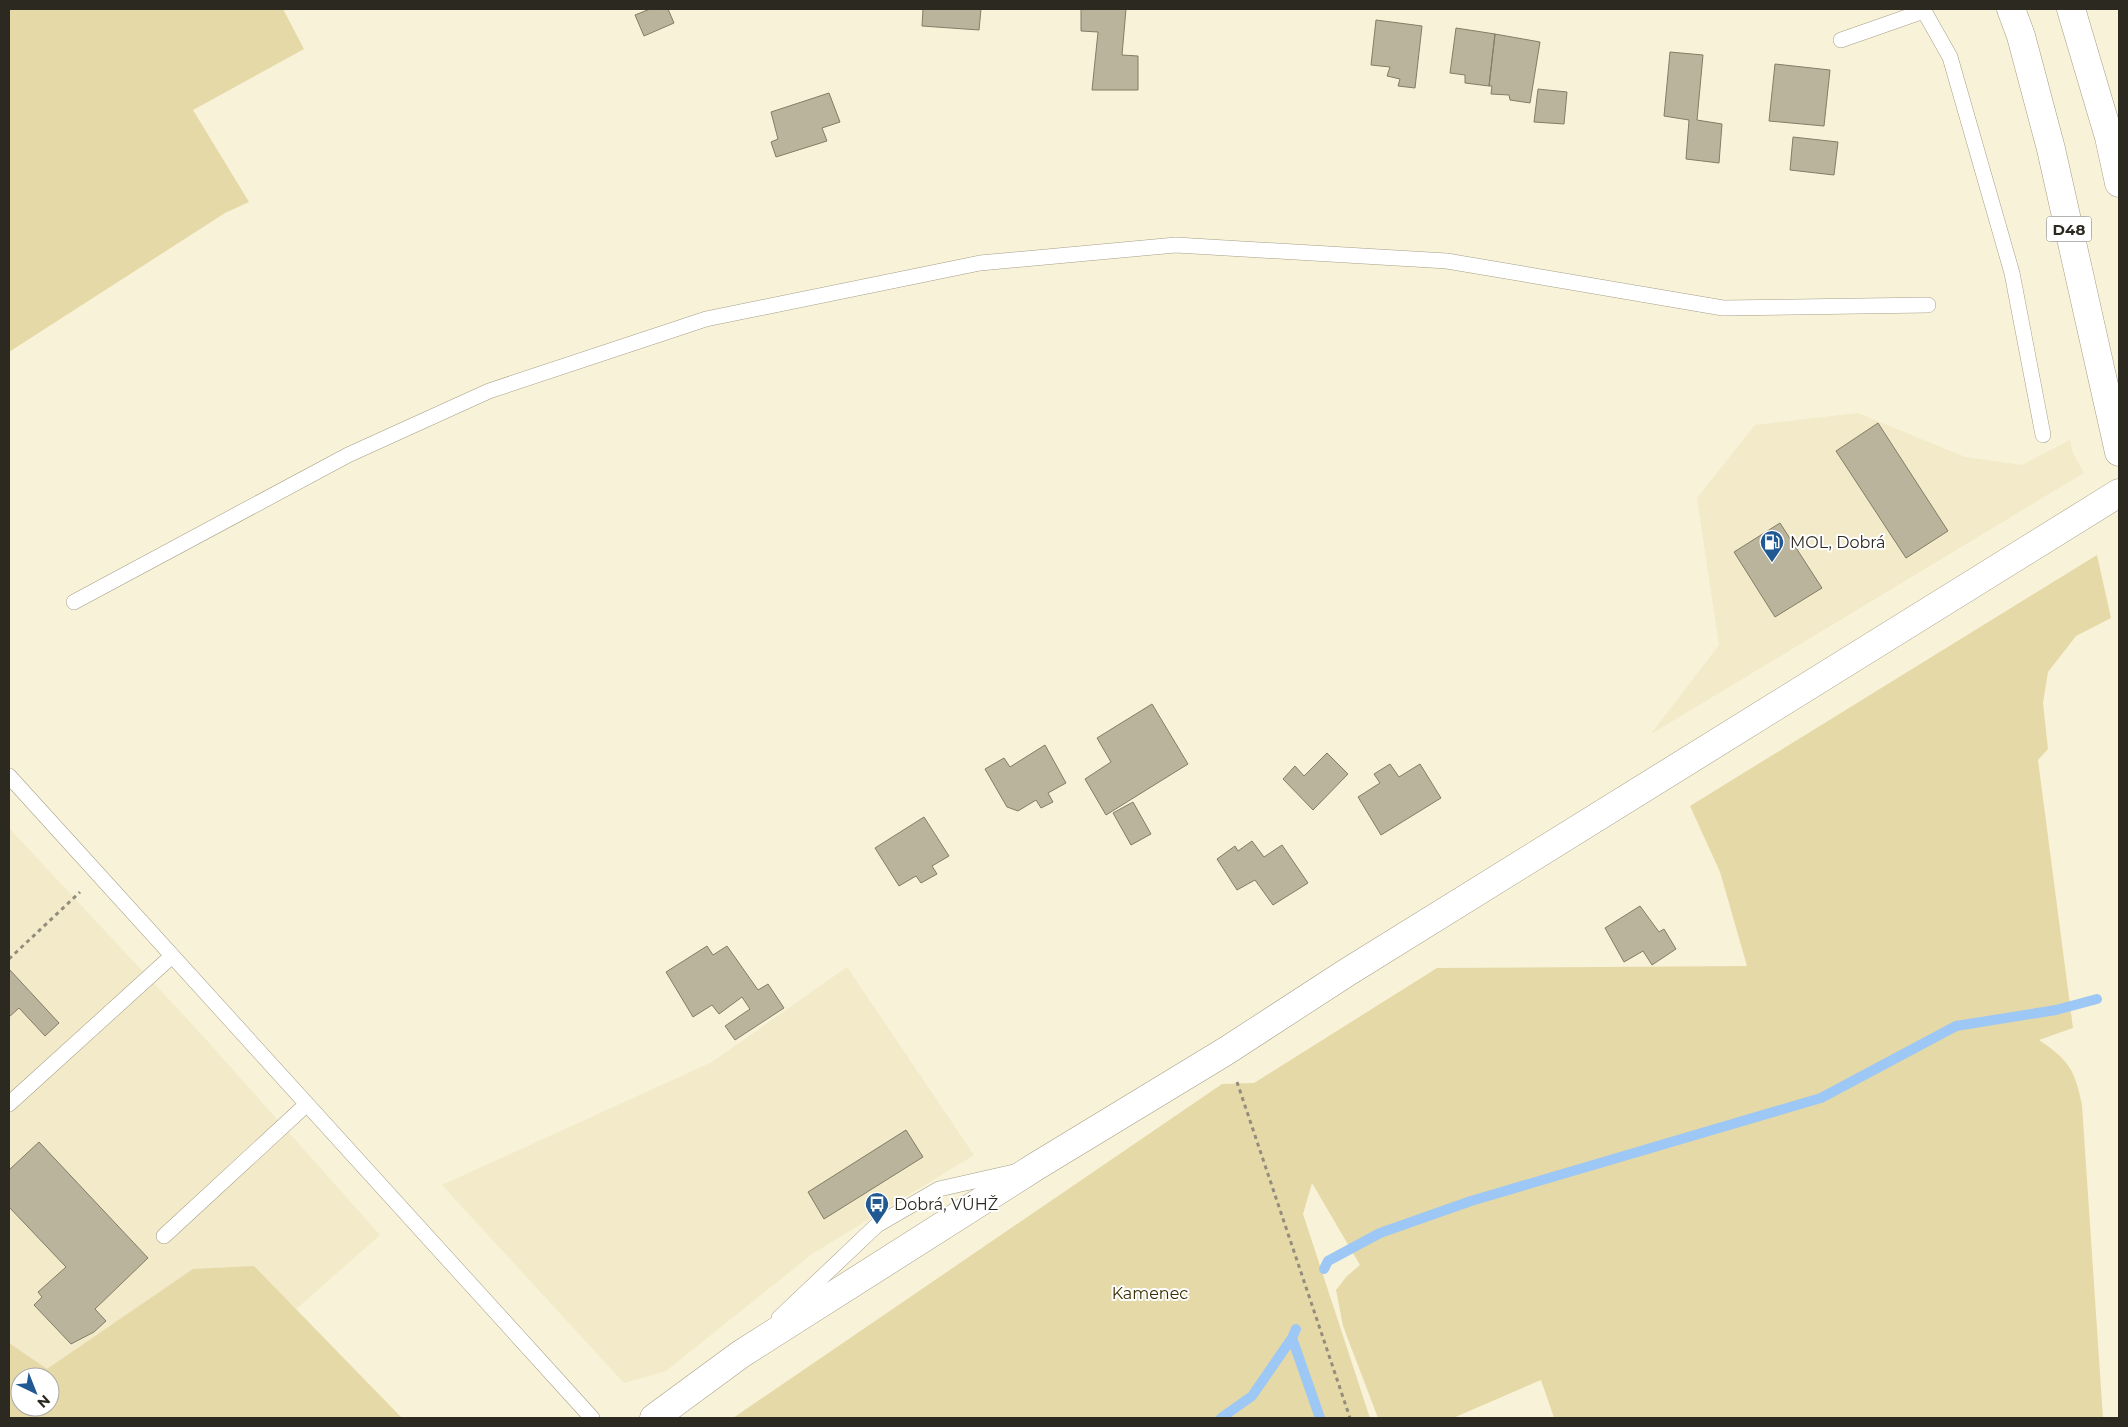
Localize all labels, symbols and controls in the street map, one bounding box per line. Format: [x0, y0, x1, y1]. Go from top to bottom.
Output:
road number: D48 [2046, 216, 2092, 242]
fuel station icon: MOL, Dobrá [1759, 529, 1785, 563]
place label: MOL, Dobrá [1790, 533, 1886, 552]
bus stop icon: Dobrá, VÚHŽ [864, 1191, 890, 1225]
place label: Dobrá, VÚHŽ [894, 1195, 998, 1214]
park label: Kamenec [1112, 1284, 1188, 1303]
north arrow [10, 1367, 60, 1417]
text: N [34, 1391, 54, 1412]

